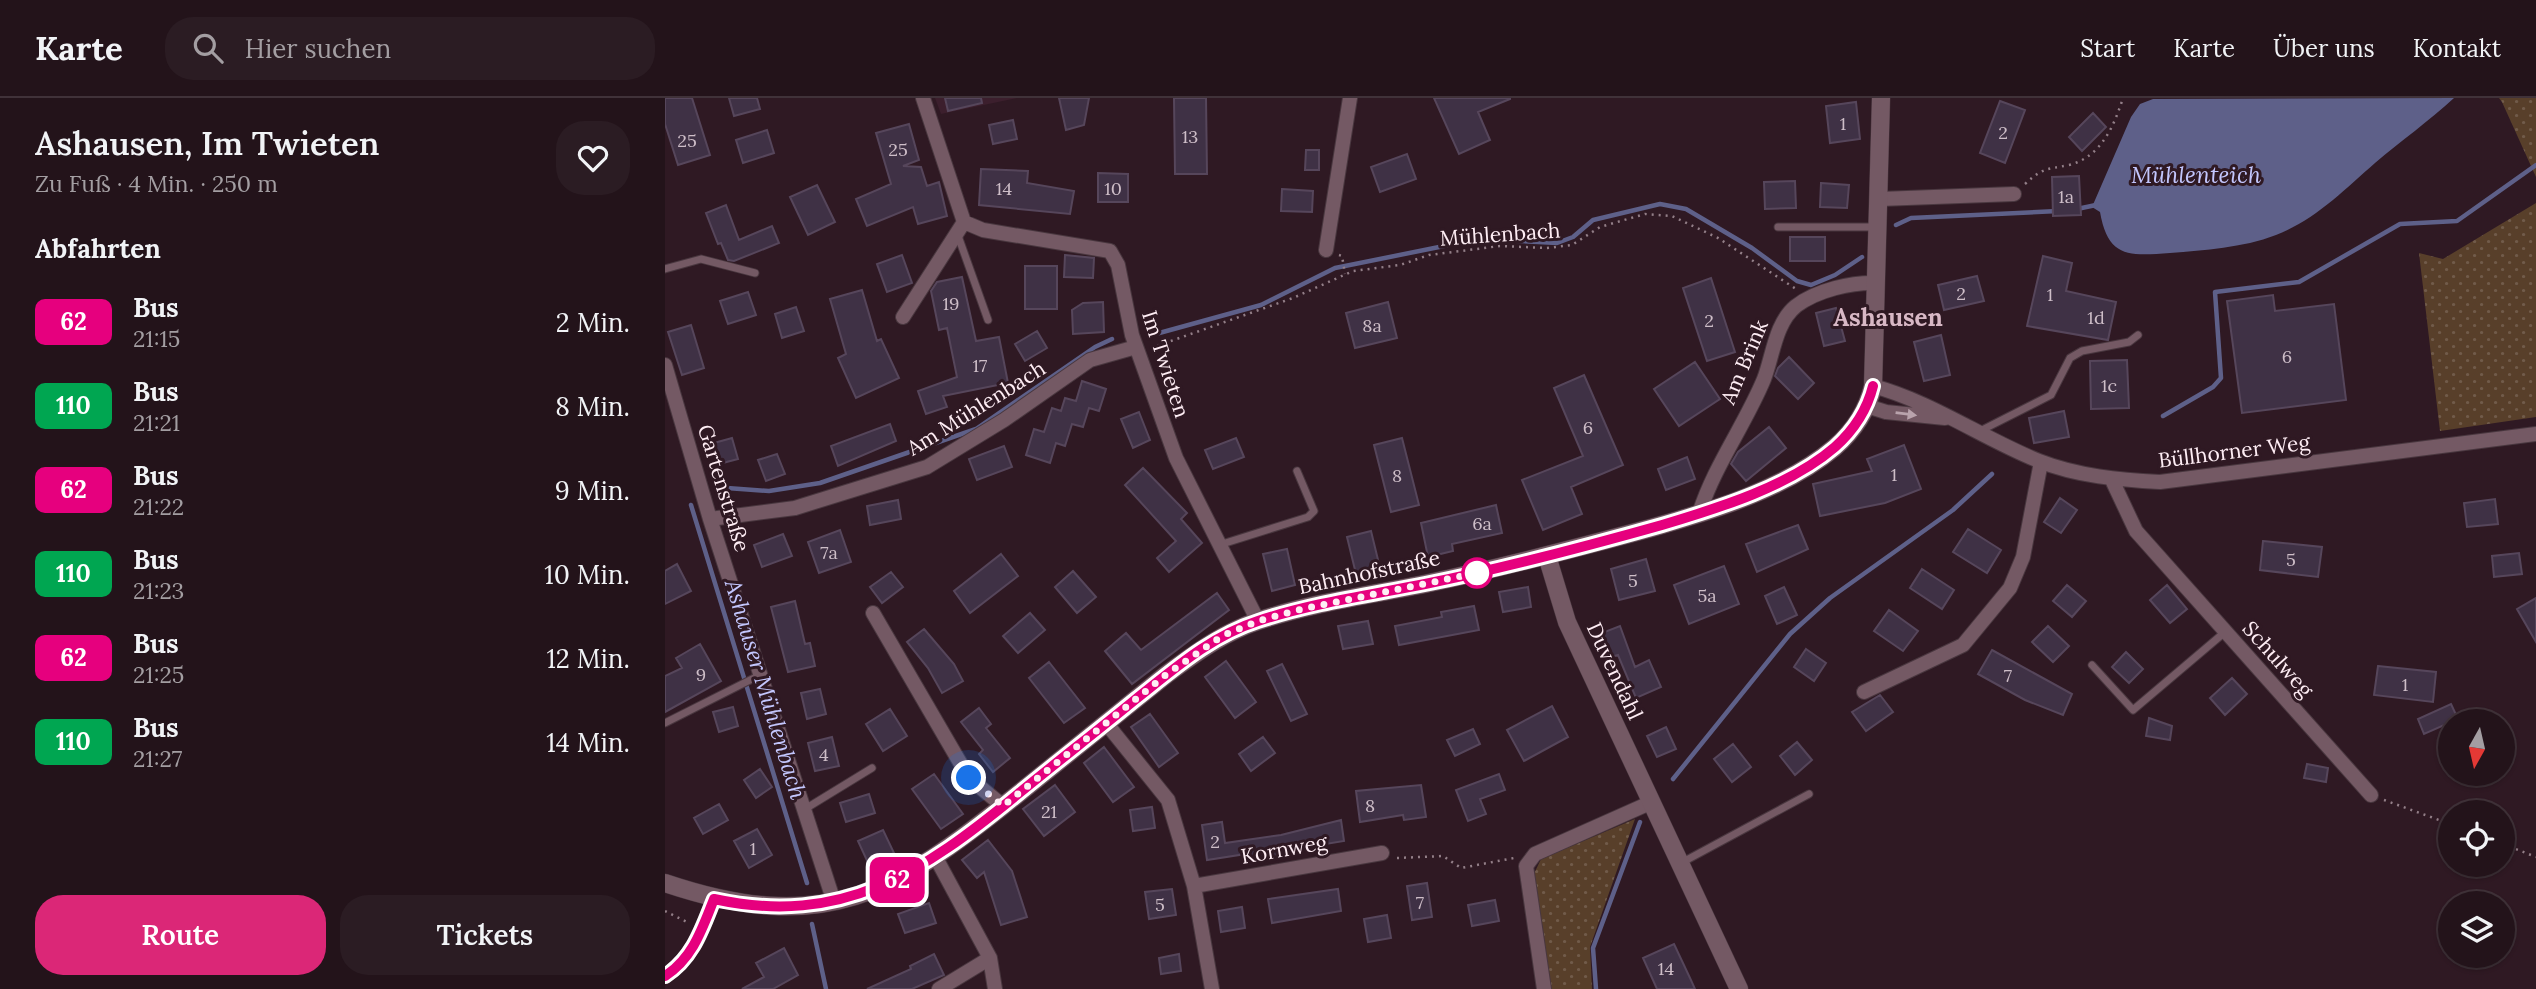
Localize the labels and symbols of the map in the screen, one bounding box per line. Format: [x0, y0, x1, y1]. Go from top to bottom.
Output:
house number: 1 [1840, 112, 1846, 135]
house number: 2 [1998, 121, 2008, 144]
house number: 13 [1182, 125, 1198, 148]
house number: 25 [677, 129, 697, 152]
house number: 25 [888, 138, 908, 161]
water label: Mühlenteich [2131, 160, 2261, 189]
house number: 14 [996, 177, 1012, 200]
house number: 10 [1104, 177, 1122, 200]
house number: 1a [2058, 185, 2074, 208]
street label: Mühlenbach [1439, 216, 1561, 252]
house number: 2 [1956, 282, 1966, 305]
house number: 1 [2047, 283, 2053, 306]
house number: 19 [943, 292, 959, 315]
district label: Ashausen [1833, 302, 1943, 333]
house number: 1d [2087, 306, 2105, 329]
street label: Im Twieten [1136, 307, 1196, 421]
house number: 2 [1704, 309, 1714, 332]
house number: 8a [1362, 314, 1382, 337]
street label: Am Brink [1714, 315, 1774, 409]
house number: 6 [2282, 345, 2292, 368]
house number: 17 [973, 354, 987, 377]
street label: Am Mühlenbach [901, 355, 1050, 462]
house number: 1c [2101, 374, 2117, 397]
one-way arrow [1895, 409, 1917, 420]
house number: 6 [1583, 416, 1593, 439]
street label: Gartenstraße [692, 421, 756, 555]
street label: Büllhorner Weg [2157, 428, 2312, 474]
house number: 1 [1891, 463, 1897, 486]
house number: 8 [1392, 464, 1402, 487]
house number: 6a [1472, 512, 1492, 535]
house number: 7a [820, 541, 838, 564]
street label: Bahnhofstraße [1296, 544, 1442, 600]
house number: 5 [2286, 548, 2296, 571]
unlabelled marker [1462, 558, 1492, 588]
house number: 5 [1628, 569, 1638, 592]
water label: Ashauser Mühlenbach [718, 574, 813, 803]
house number: 5a [1697, 584, 1717, 607]
street label: Schulweg [2237, 615, 2320, 703]
street label: Duvendahl [1581, 618, 1649, 724]
house number: 9 [696, 663, 706, 686]
house number: 7 [2004, 664, 2012, 687]
house number: 1 [2402, 673, 2408, 696]
north arrow [2438, 709, 2515, 786]
house number: 4 [819, 743, 829, 766]
your location [951, 760, 986, 795]
house number: 8 [1365, 794, 1375, 817]
house number: 21 [1041, 800, 1057, 823]
street label: Kornweg [1239, 828, 1330, 870]
house number: 2 [1210, 830, 1220, 853]
house number: 1 [750, 837, 756, 860]
line badge: 62 [866, 857, 929, 903]
house number: 7 [1416, 891, 1424, 914]
house number: 5 [1155, 893, 1165, 916]
house number: 14 [1658, 957, 1674, 980]

